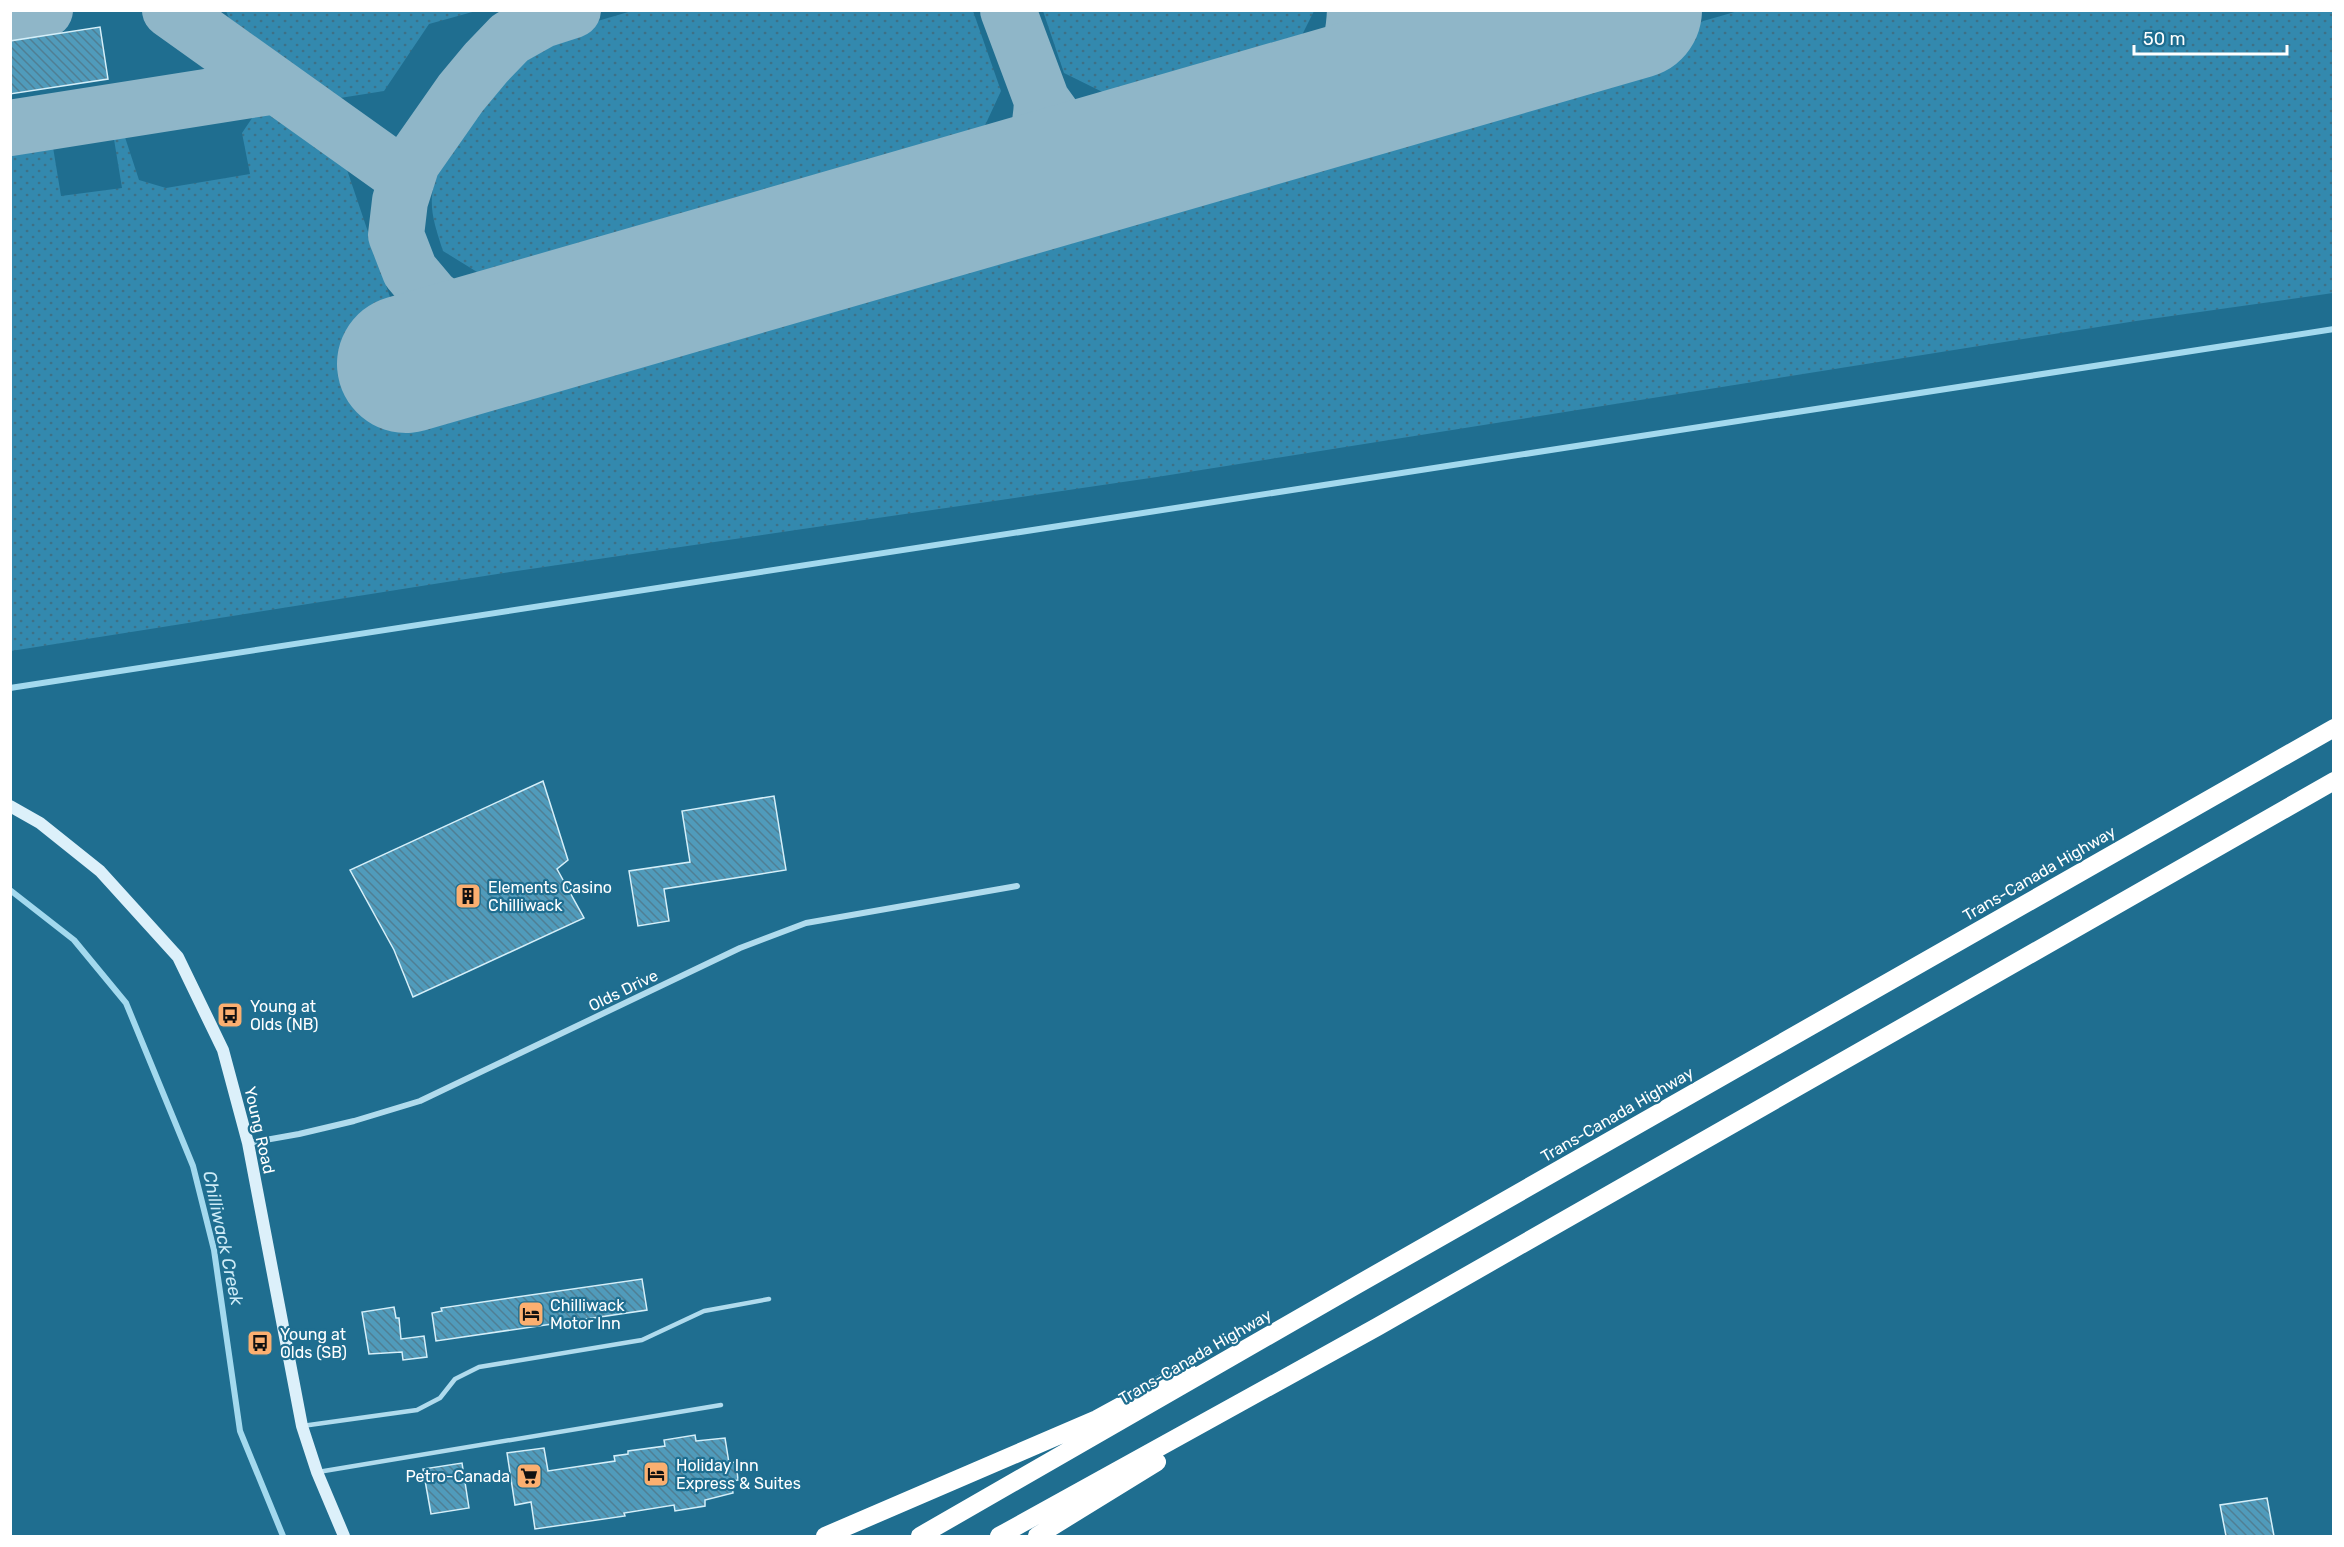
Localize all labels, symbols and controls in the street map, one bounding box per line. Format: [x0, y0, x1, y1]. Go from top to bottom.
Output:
scale bar [2134, 18, 2287, 56]
text: 50 m [2143, 28, 2186, 50]
street label: Trans-Canada Highway [1960, 822, 2119, 925]
place label: Elements Casino Chilliwack [488, 878, 612, 915]
building icon: Elements Casino Chilliwack [453, 881, 483, 911]
street label: Olds Drive [585, 965, 661, 1015]
place label: Young at Olds (NB) [250, 997, 319, 1034]
bus stop icon: Young at Olds (NB) [215, 1000, 245, 1030]
street label: Trans-Canada Highway [1538, 1063, 1697, 1166]
street label: Young Road [240, 1085, 279, 1176]
water label: Chilliwack Creek [198, 1169, 248, 1308]
place label: Chilliwack Motor Inn [550, 1296, 625, 1333]
hotel icon: Chilliwack Motor Inn [516, 1299, 546, 1329]
street label: Trans-Canada Highway [1116, 1305, 1275, 1408]
place label: Young at Olds (SB) [280, 1325, 347, 1362]
bus stop icon: Young at Olds (SB) [245, 1328, 275, 1358]
place label: Holiday Inn Express & Suites [676, 1456, 801, 1493]
hotel icon: Holiday Inn Express & Suites [641, 1459, 671, 1489]
supermarket icon: Petro-Canada [514, 1461, 544, 1491]
place label: Petro-Canada [405, 1467, 510, 1486]

